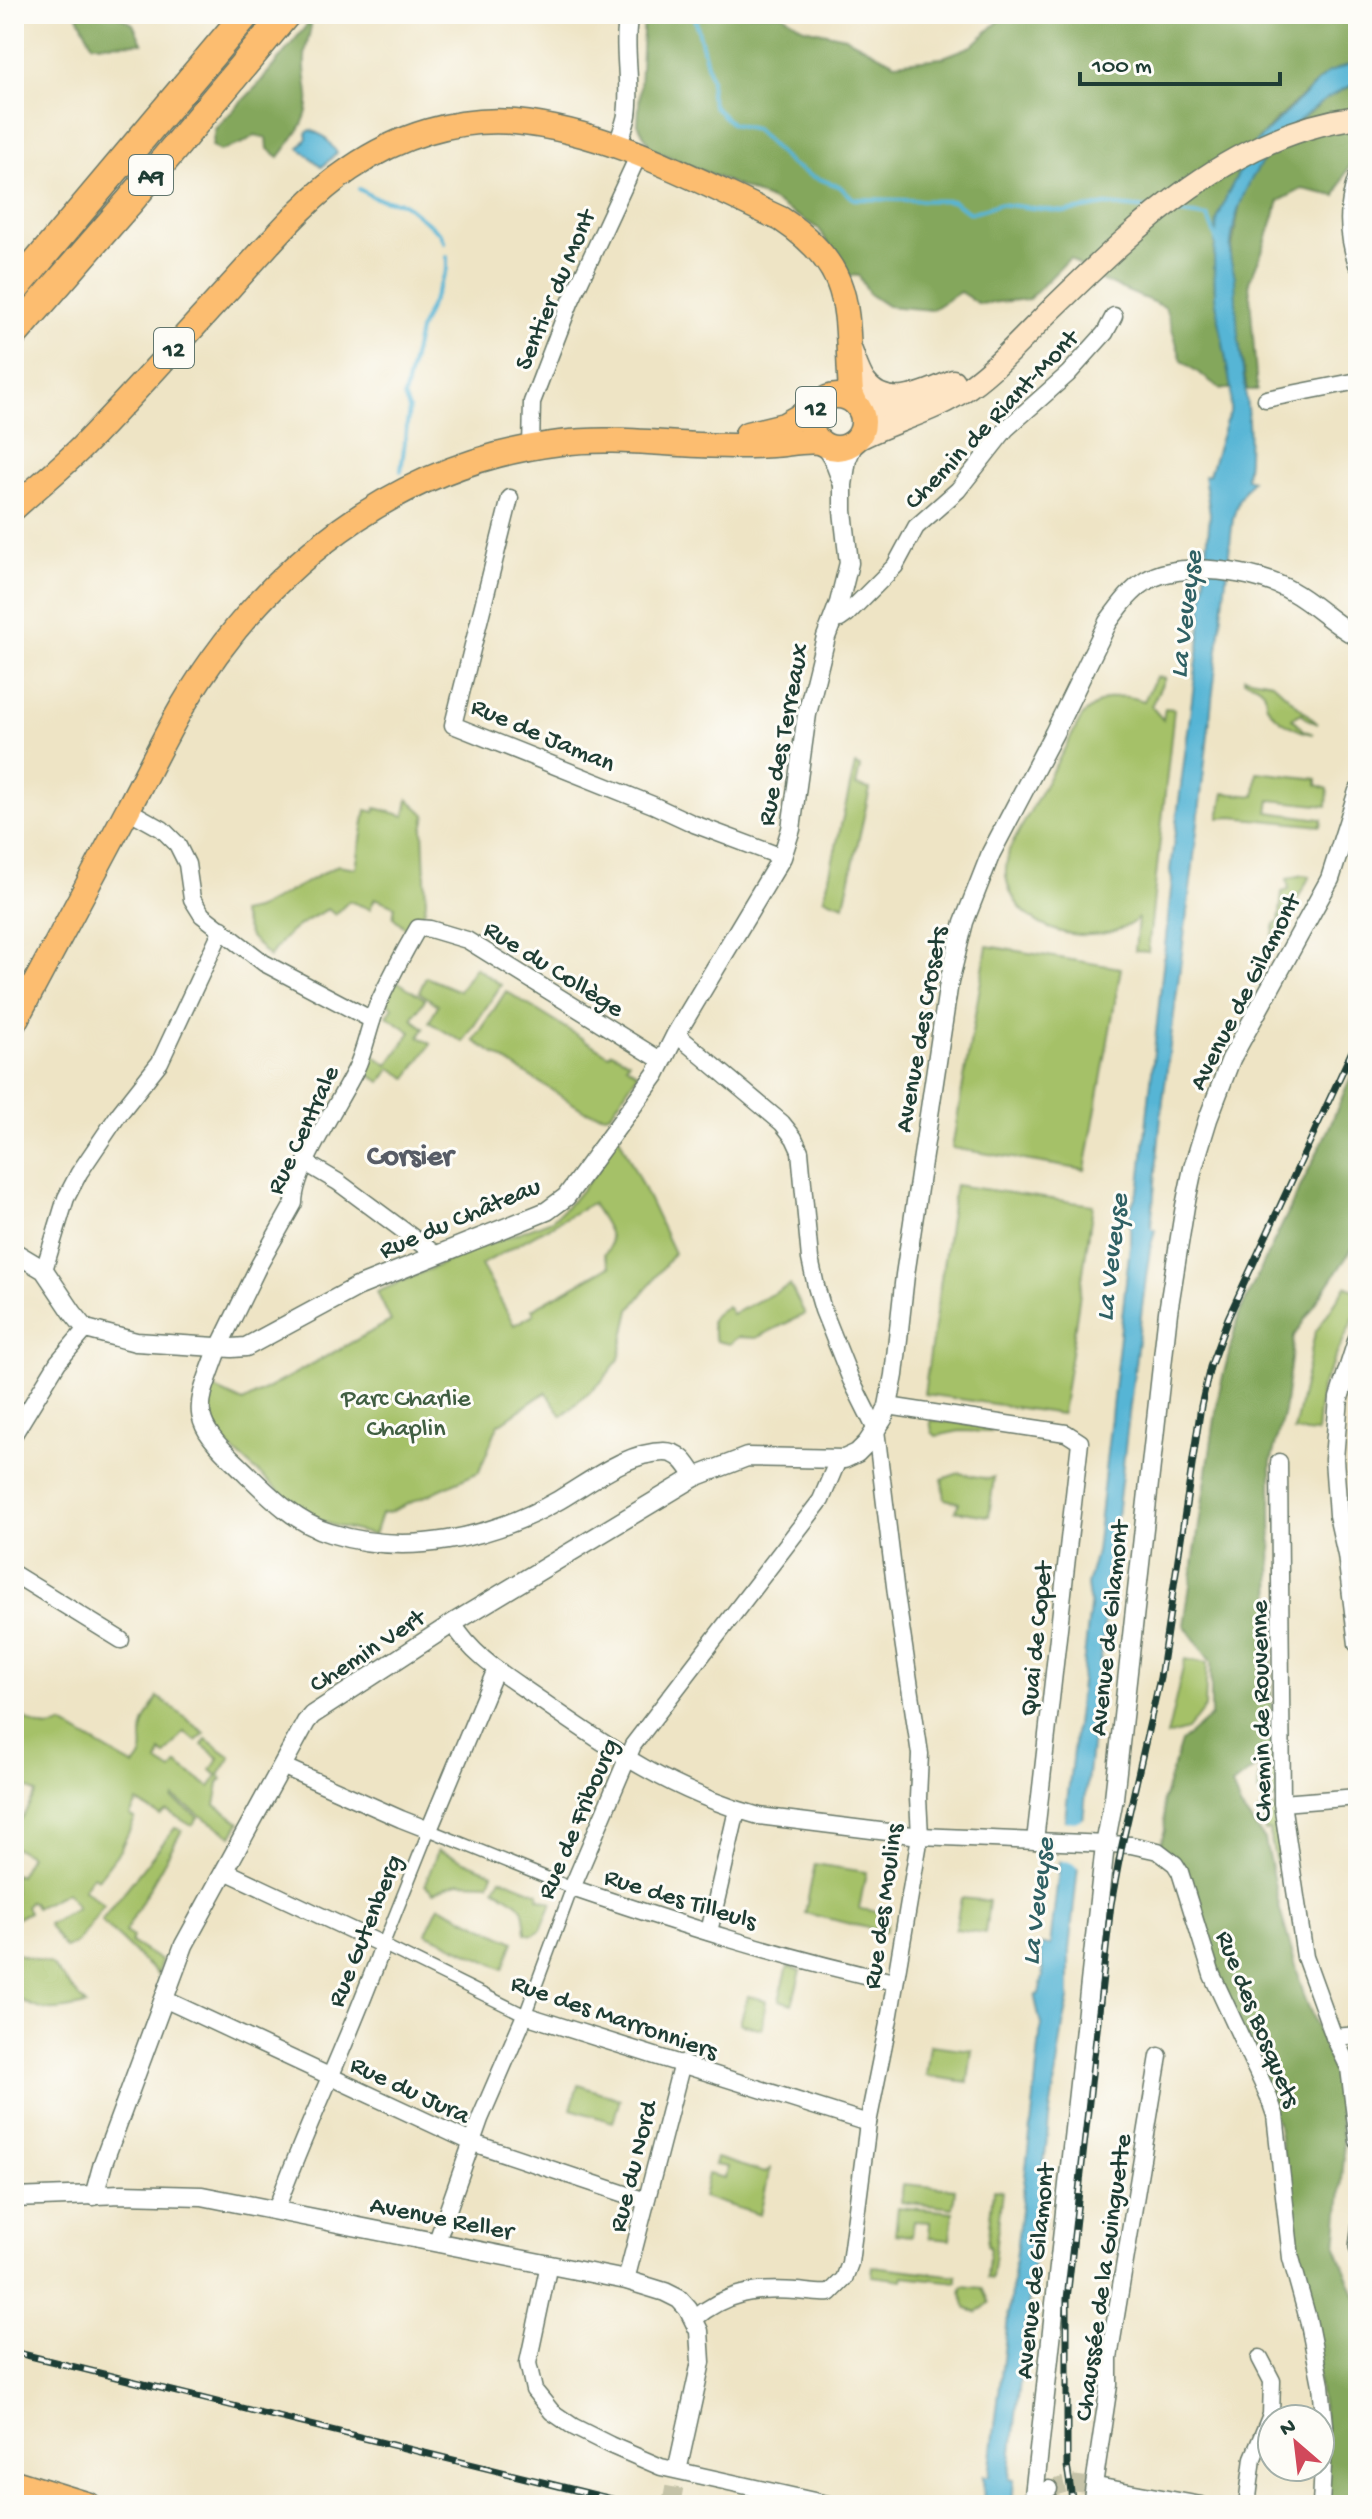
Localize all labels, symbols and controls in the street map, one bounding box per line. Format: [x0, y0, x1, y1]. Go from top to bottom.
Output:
scale bar [1080, 36, 1280, 86]
text: 100 m [1091, 53, 1152, 82]
road number: A9 [129, 155, 173, 195]
street label: Sentier du Mont [509, 204, 606, 376]
street label: Chemin de Riant-Mont [899, 323, 1089, 518]
road number: 12 [154, 328, 194, 368]
road number: 12 [796, 387, 836, 427]
water label: La Veveyse [1163, 548, 1212, 680]
street label: Rue des Terreaux [753, 641, 818, 829]
street label: Rue de Jaman [465, 693, 620, 782]
street label: Avenue de Gilamont [1184, 888, 1311, 1096]
street label: Rue du Collège [477, 915, 629, 1027]
street label: Avenue des Crosets [890, 923, 957, 1135]
street label: Rue Centrale [262, 1061, 349, 1200]
district label: Corsier [367, 1141, 456, 1176]
street label: Rue du Château [375, 1172, 546, 1268]
water label: La Veveyse [1089, 1191, 1138, 1323]
park label: Parc Charlie Chaplin [340, 1385, 471, 1446]
street label: Avenue de Gilamont [1085, 1517, 1138, 1738]
street label: Quai de Copet [1015, 1558, 1062, 1718]
street label: Chemin de Rouvenne [1246, 1599, 1281, 1822]
street label: Chemin Vert [305, 1603, 434, 1702]
street label: Rue de Fribourg [532, 1735, 628, 1905]
street label: Rue des Moulins [858, 1820, 913, 1991]
water label: La Veveyse [1015, 1835, 1064, 1967]
street label: Rue Gutenberg [323, 1851, 412, 2012]
street label: Rue des Tilleuls [600, 1863, 761, 1940]
street label: Rue des Bosquets [1206, 1927, 1306, 2114]
street label: Rue des Marronniers [506, 1969, 722, 2070]
street label: Rue du Jura [344, 2051, 475, 2134]
street label: Rue du Nord [604, 2097, 667, 2236]
street label: Chaussée de la Guinguette [1070, 2132, 1141, 2423]
street label: Avenue de Gilamont [1011, 2160, 1064, 2381]
street label: Avenue Reller [367, 2191, 518, 2250]
north arrow [1256, 2403, 1336, 2483]
text: N [1276, 2414, 1301, 2444]

